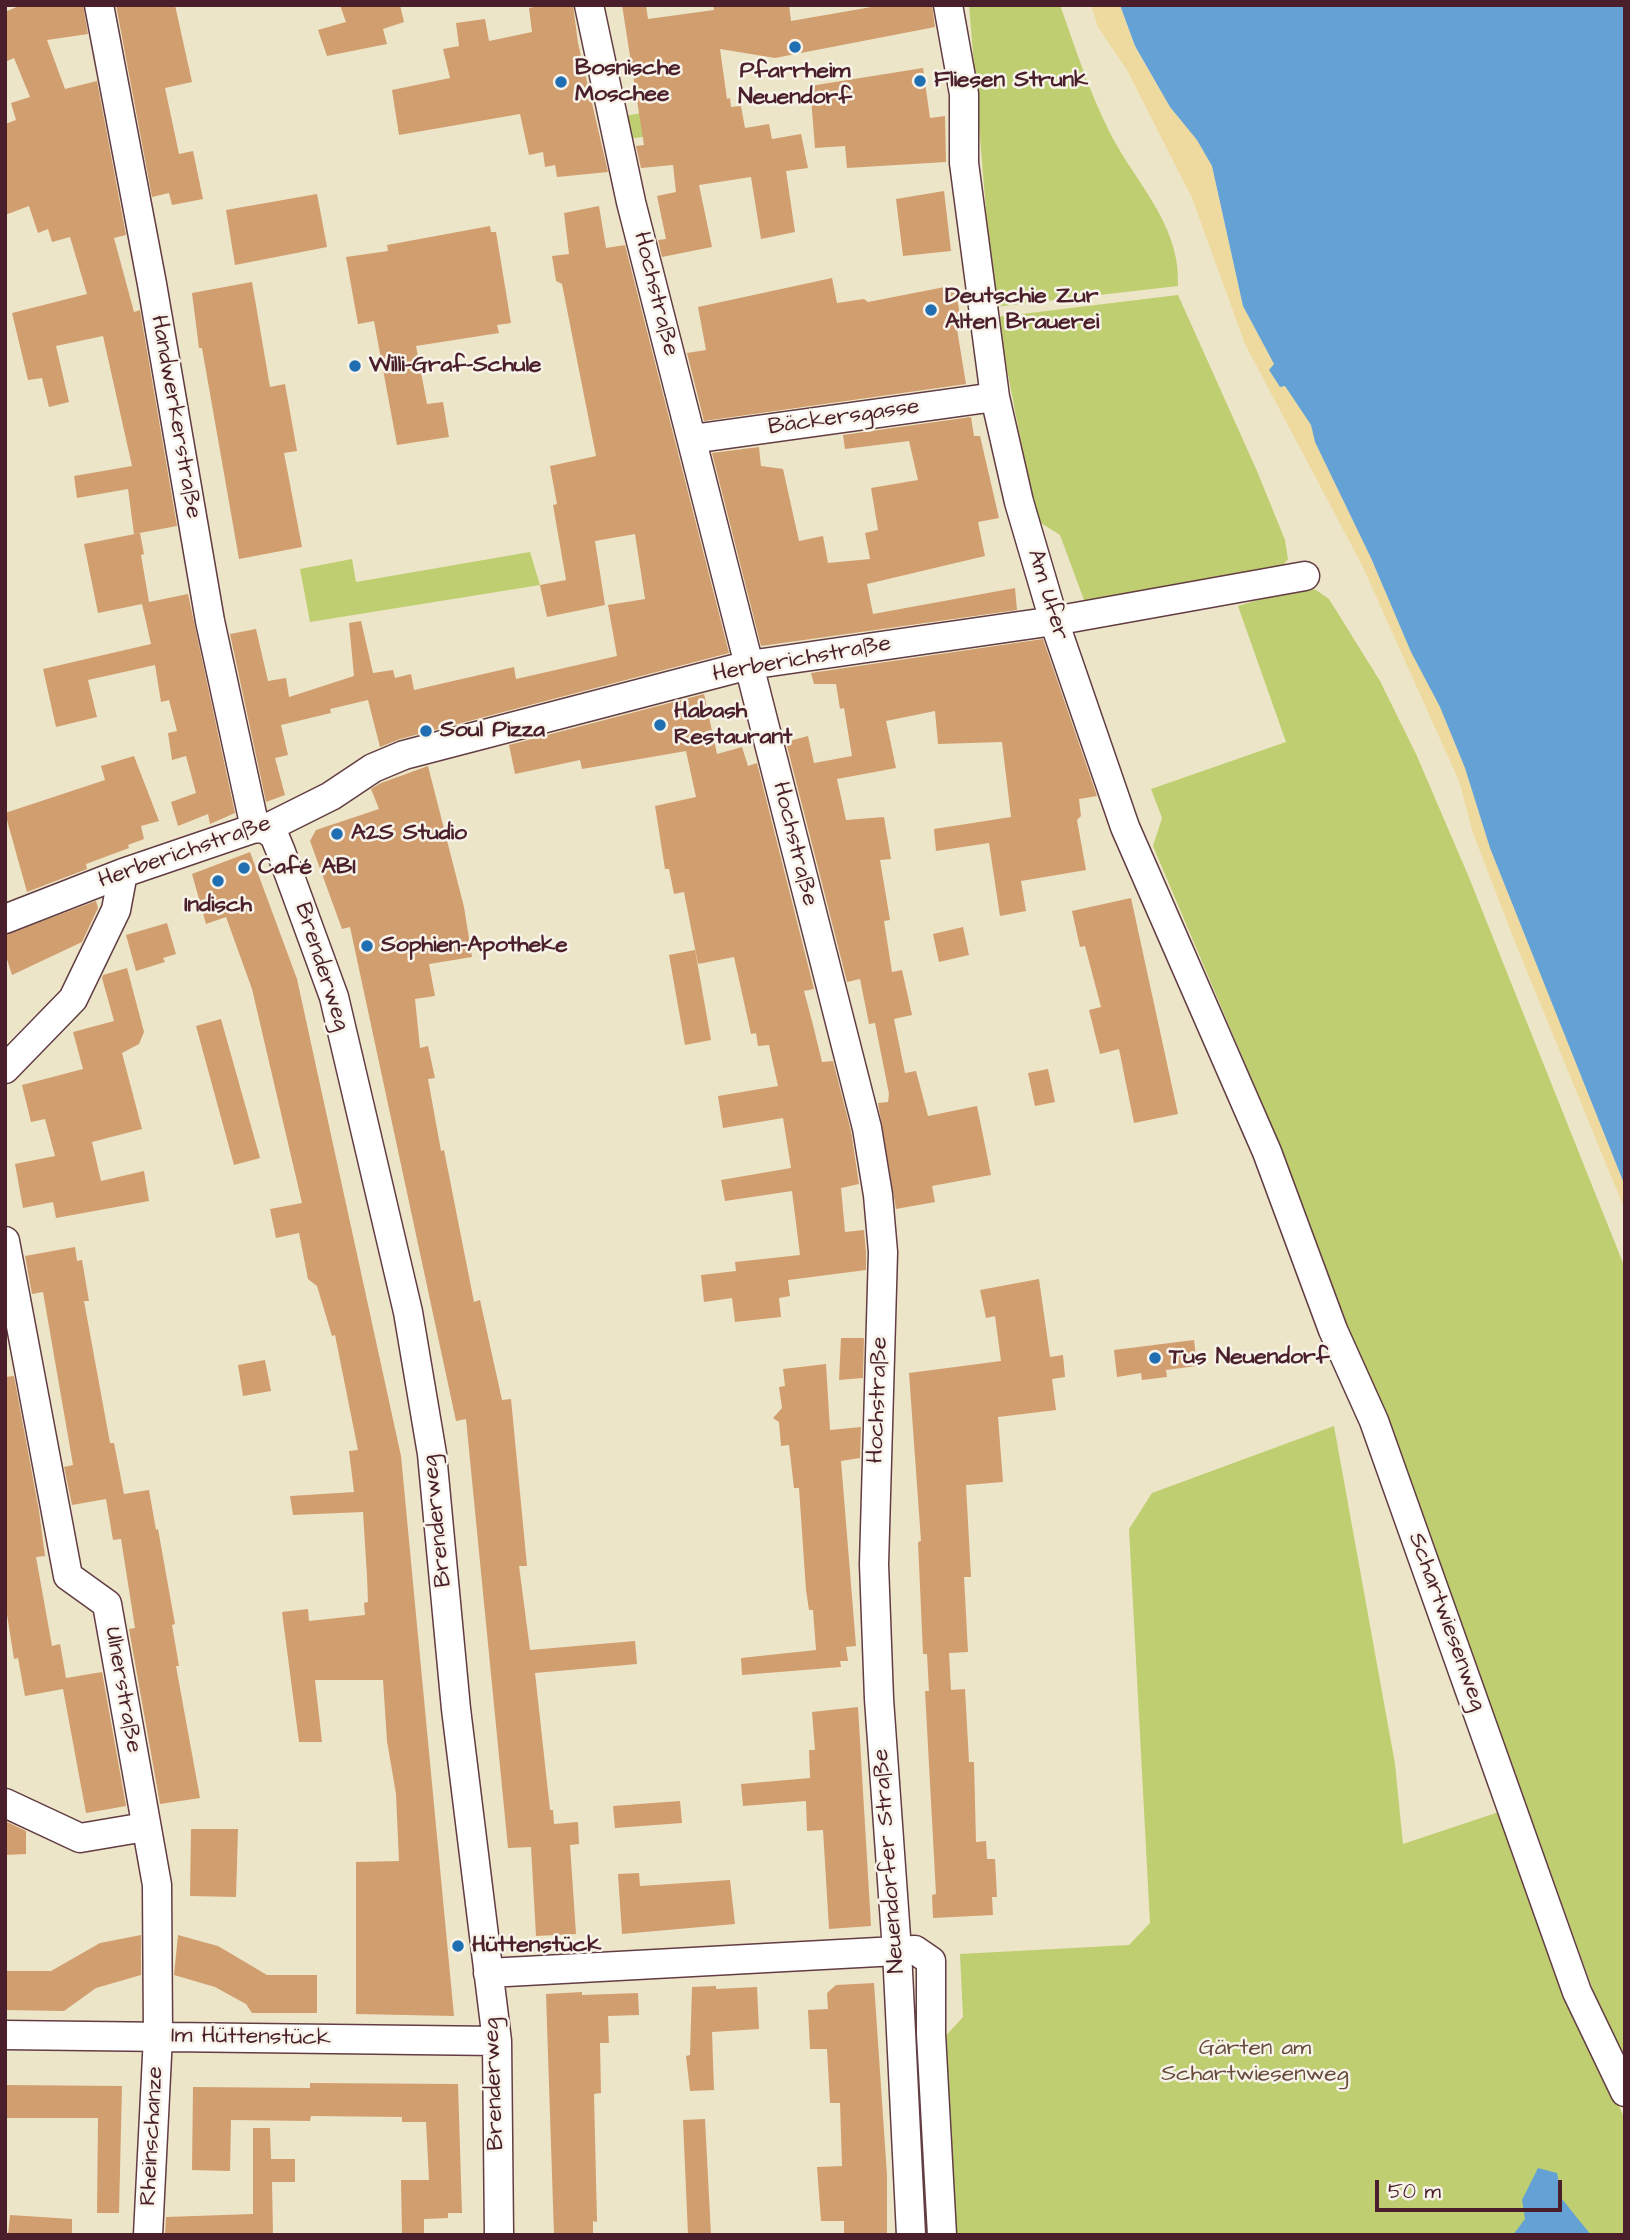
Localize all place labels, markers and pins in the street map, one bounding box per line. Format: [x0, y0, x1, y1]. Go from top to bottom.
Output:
marker: Pfarrheim Neuendorf [787, 39, 803, 55]
place label: Bosnische Moschee [575, 55, 681, 109]
place label: Pfarrheim Neuendorf [738, 58, 852, 112]
place label: Fliesen Strunk [934, 67, 1088, 95]
marker: Fliesen Strunk [912, 73, 928, 89]
marker: Bosnische Moschee [553, 74, 569, 90]
place label: Deutschie Zur Alten Brauerei [945, 283, 1099, 337]
marker: Deutschie Zur Alten Brauerei [923, 302, 939, 318]
place label: Willi-Graf-Schule [369, 352, 542, 380]
marker: Willi-Graf-Schule [347, 358, 363, 374]
place label: Habash Restaurant [674, 698, 792, 752]
place label: Soul Pizza [440, 717, 545, 745]
marker: Habash Restaurant [652, 717, 668, 733]
marker: Soul Pizza [418, 723, 434, 739]
place label: A2S Studio [351, 820, 467, 848]
marker: A2S Studio [329, 826, 345, 842]
place label: Café ABI [258, 854, 356, 882]
marker: Café ABI [236, 860, 252, 876]
marker: Indisch [210, 873, 226, 889]
place label: Indisch [184, 892, 252, 920]
place label: Sophien-Apotheke [381, 932, 568, 960]
marker: Sophien-Apotheke [359, 938, 375, 954]
place label: Tus Neuendorf [1169, 1344, 1329, 1372]
marker: Tus Neuendorf [1147, 1350, 1163, 1366]
place label: Hüttenstück [472, 1932, 601, 1960]
marker: Hüttenstück [450, 1938, 466, 1954]

